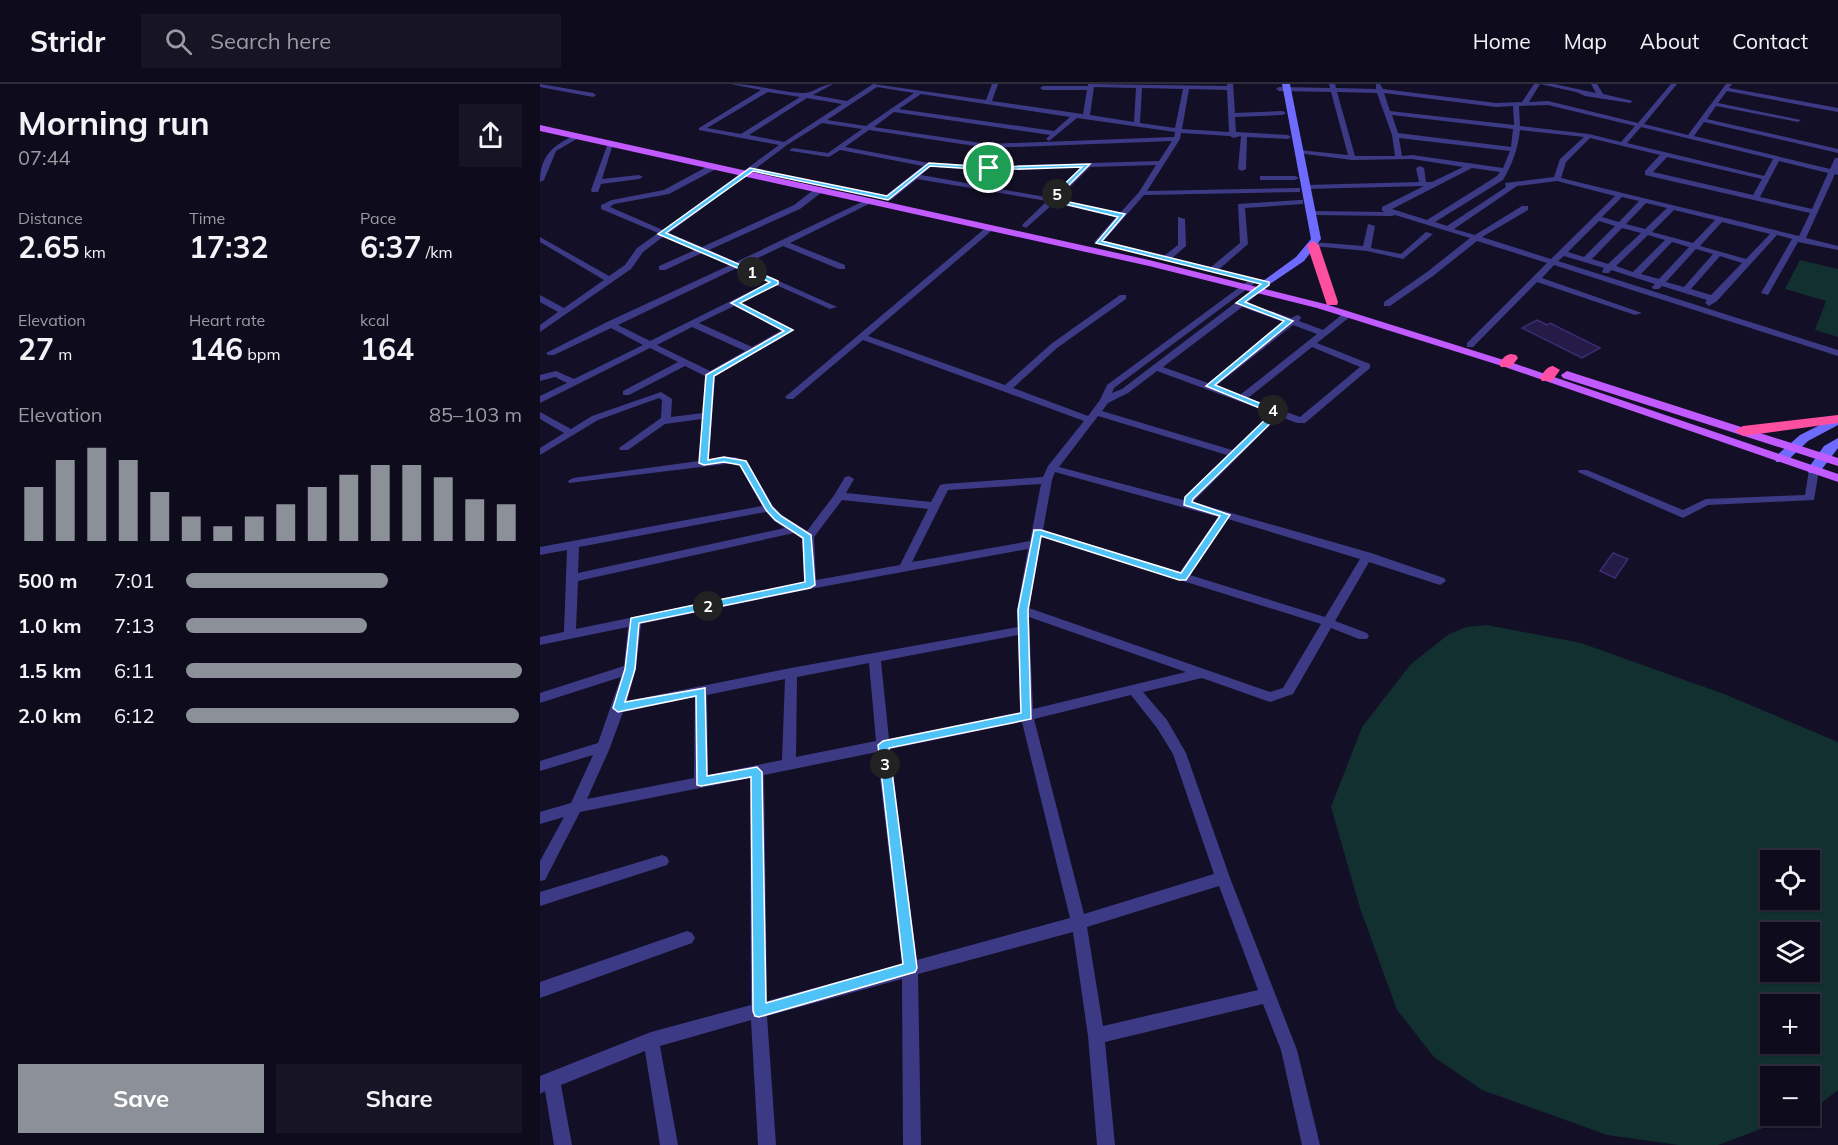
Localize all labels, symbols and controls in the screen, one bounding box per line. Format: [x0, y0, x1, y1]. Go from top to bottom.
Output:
search box [141, 14, 561, 68]
text: Stridr [30, 24, 105, 59]
icon: search [162, 25, 195, 58]
text: Search here [210, 27, 331, 55]
text: Home [1473, 28, 1531, 54]
text: Map [1564, 28, 1607, 54]
text: About [1640, 28, 1699, 54]
text: Contact [1732, 28, 1808, 54]
text: Morning run [18, 102, 210, 143]
button: share [459, 104, 522, 167]
pin [963, 142, 1014, 193]
text: 07:44 [18, 145, 71, 170]
icon: arrive [972, 151, 1005, 184]
pin: 5 [1042, 179, 1072, 209]
text: 5 [1052, 184, 1062, 204]
text: Distance [18, 208, 83, 228]
text: Time [189, 208, 225, 228]
text: Pace [360, 208, 396, 228]
text: 2.65 [18, 228, 79, 266]
text: 17:32 [189, 228, 268, 266]
text: 6:37 [360, 228, 421, 266]
text: km [79, 242, 106, 262]
text: /km [421, 242, 452, 262]
pin: 1 [737, 257, 767, 287]
text: 1 [747, 262, 757, 282]
text: Elevation [18, 310, 86, 330]
text: Heart rate [189, 310, 265, 330]
text: kcal [360, 310, 389, 330]
text: 27 [18, 330, 54, 368]
text: 146 [189, 330, 243, 368]
text: 164 [360, 330, 414, 368]
text: m [54, 344, 72, 364]
text: bpm [243, 344, 280, 364]
pin: 4 [1258, 395, 1288, 425]
text: 4 [1268, 400, 1278, 420]
text: Elevation [18, 402, 103, 427]
text: 85–103 m [429, 402, 522, 427]
text: 500 m [18, 568, 77, 593]
text: 7:01 [114, 568, 155, 593]
pin: 2 [693, 591, 723, 621]
text: 2 [703, 596, 713, 616]
text: 1.0 km [18, 613, 81, 638]
text: 7:13 [114, 613, 155, 638]
text: 1.5 km [18, 658, 81, 683]
text: 6:11 [114, 658, 155, 683]
text: 2.0 km [18, 703, 81, 728]
text: 6:12 [114, 703, 155, 728]
pin: 3 [870, 749, 900, 779]
text: 3 [880, 754, 890, 774]
map controls [1760, 850, 1820, 1126]
button: locate [1760, 850, 1820, 910]
button: layers [1760, 922, 1820, 982]
button: + [1760, 994, 1820, 1054]
button: Save [18, 1064, 264, 1133]
button: Share [276, 1064, 522, 1133]
button: − [1760, 1066, 1820, 1126]

